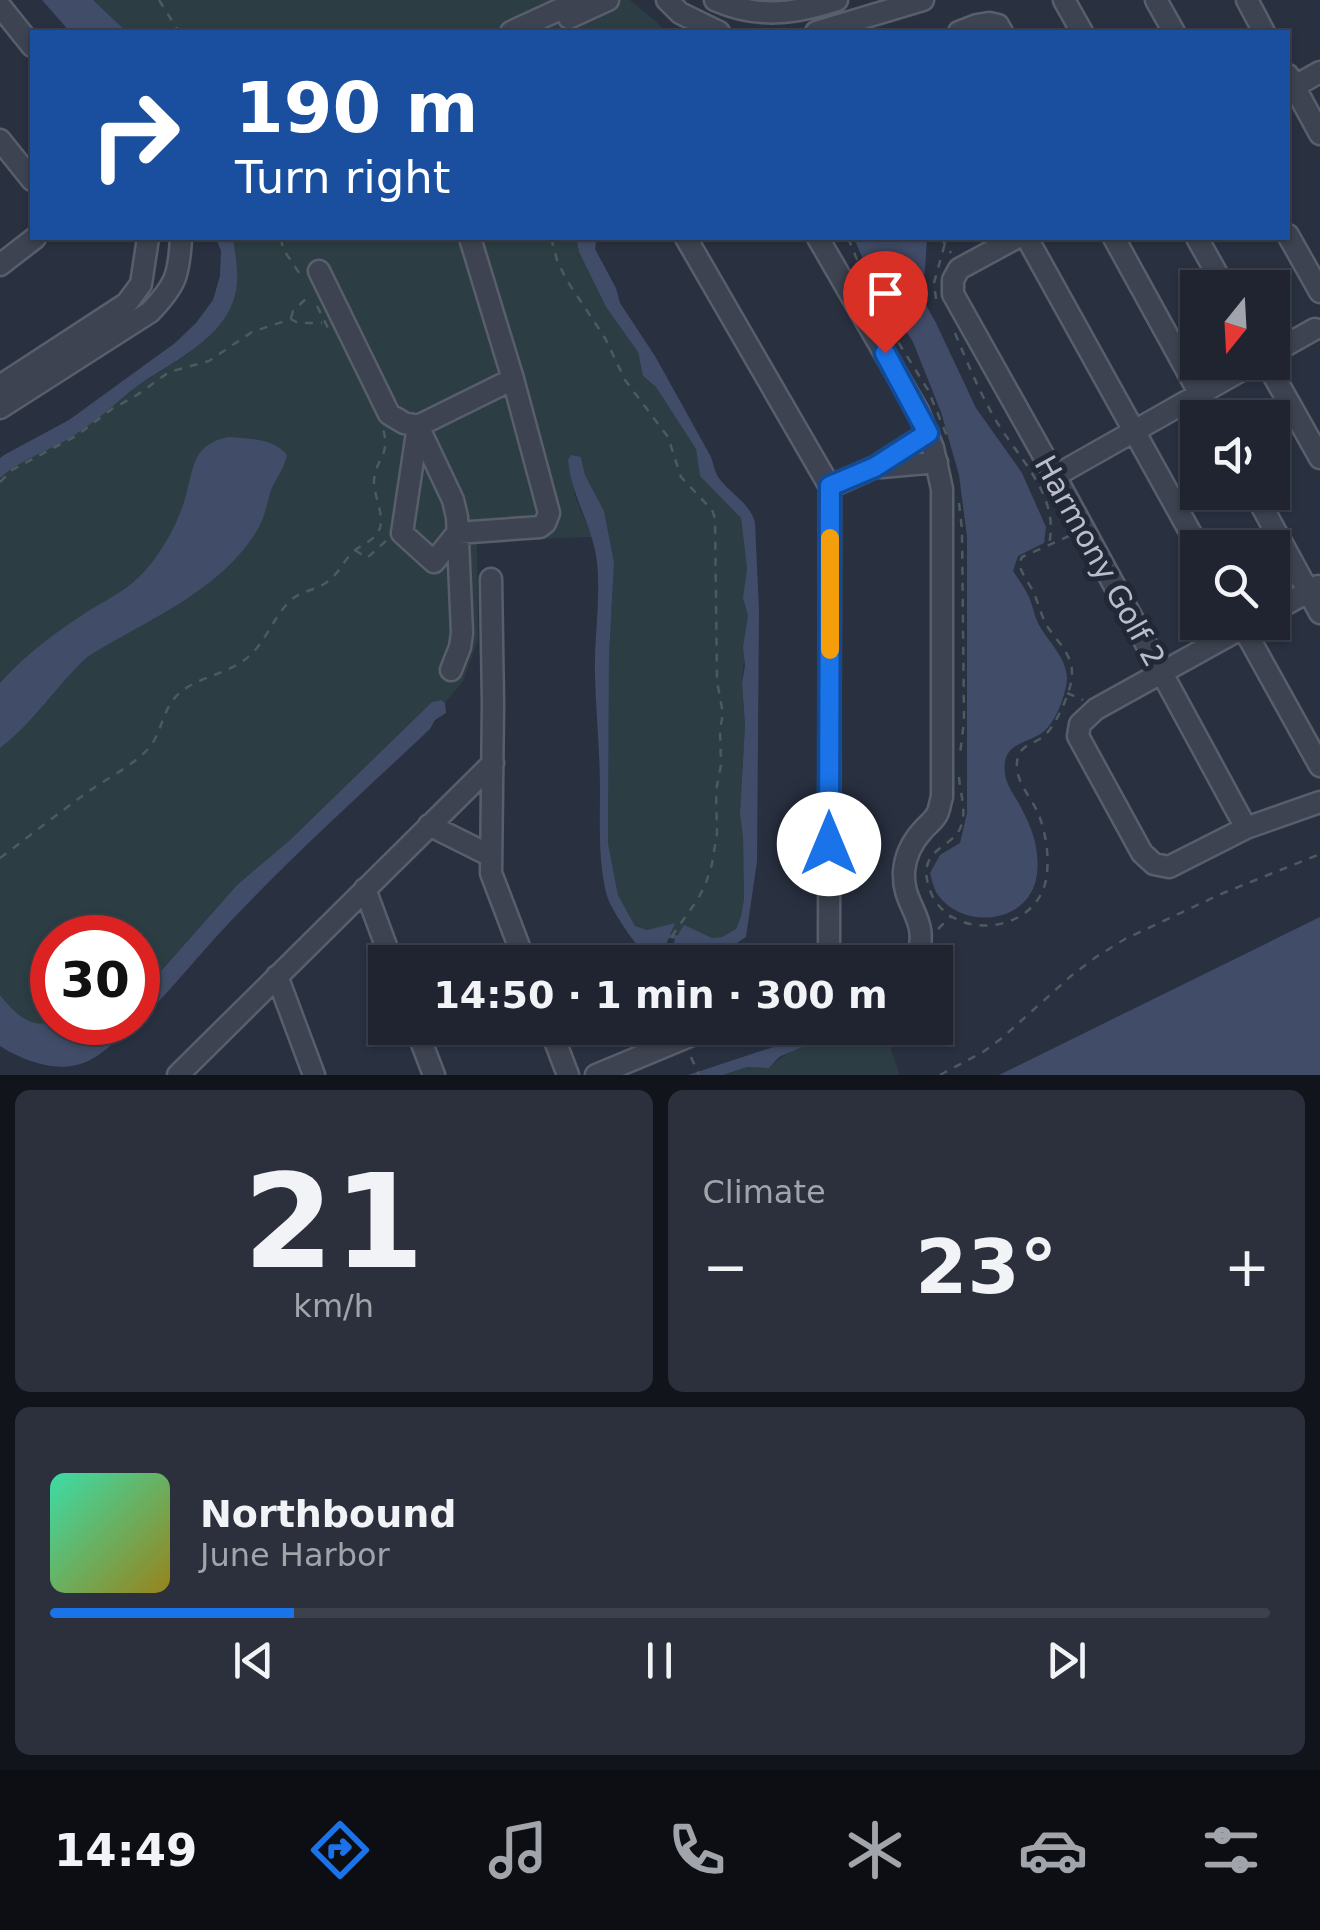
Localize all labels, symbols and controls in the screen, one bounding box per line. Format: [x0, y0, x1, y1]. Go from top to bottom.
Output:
text: 190 m [235, 67, 478, 149]
icon: right [70, 70, 200, 200]
text: Turn right [235, 151, 450, 204]
pin [843, 251, 928, 354]
icon: arrive [858, 266, 913, 321]
north arrow [1180, 270, 1290, 380]
map controls [1180, 270, 1290, 640]
button: sound [1180, 400, 1290, 510]
street label: Harmony Golf 2 [1028, 449, 1172, 673]
button: search [1180, 530, 1290, 640]
position arrow [777, 792, 881, 896]
speed limit sign: 30 [30, 915, 160, 1045]
text: 14:50 · 1 min · 300 m [433, 973, 888, 1017]
text: 21 [243, 1146, 424, 1298]
text: Climate [703, 1173, 826, 1211]
text: 23° [915, 1223, 1057, 1311]
text: − [703, 1235, 749, 1299]
text: + [1224, 1235, 1270, 1299]
text: km/h [293, 1287, 374, 1325]
text: Northbound [200, 1492, 456, 1536]
text: June Harbor [200, 1536, 390, 1574]
icon: previous [226, 1633, 281, 1688]
icon: pause [632, 1633, 687, 1688]
icon: next [1039, 1633, 1094, 1688]
icon: directions [305, 1815, 375, 1885]
icon: music [483, 1815, 553, 1885]
icon: phone [662, 1815, 732, 1885]
icon: climate [840, 1815, 910, 1885]
icon: car [1018, 1815, 1088, 1885]
icon: filters [1196, 1815, 1266, 1885]
text: 14:49 [54, 1824, 197, 1877]

